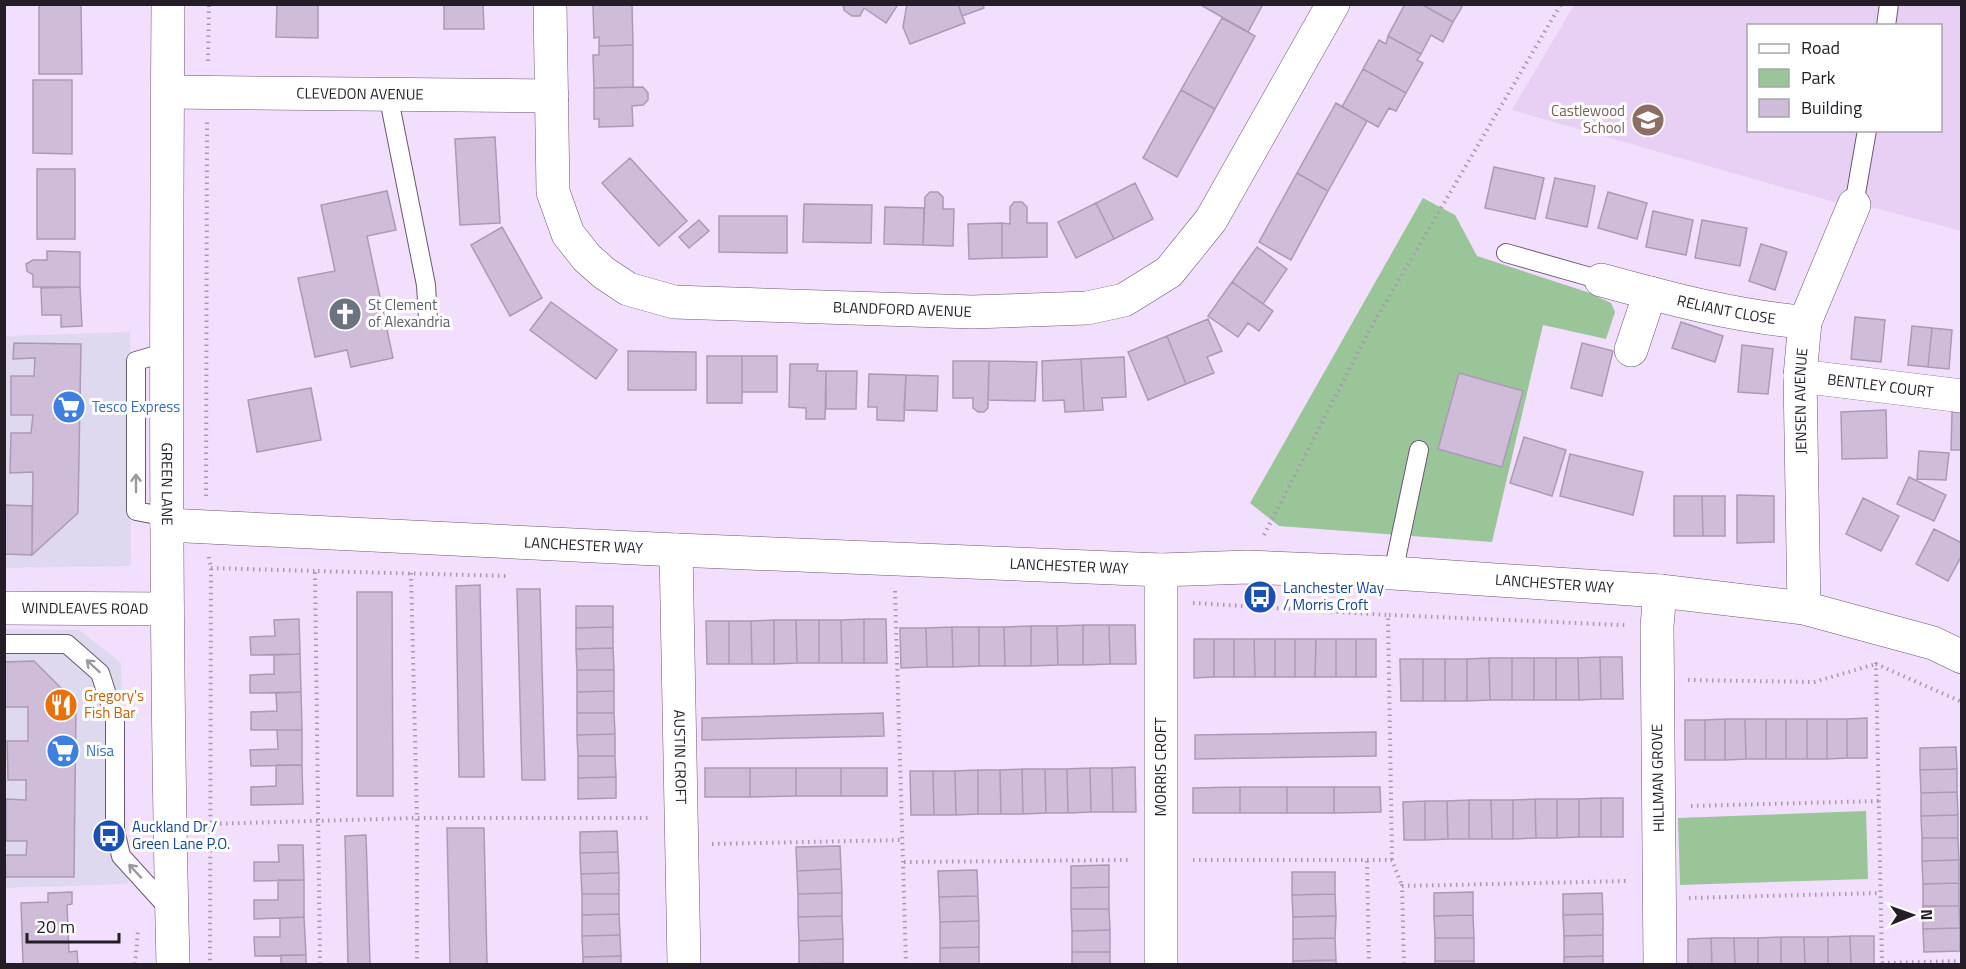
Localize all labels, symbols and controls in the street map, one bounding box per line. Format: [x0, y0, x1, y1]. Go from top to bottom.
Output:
legend [1747, 24, 1942, 132]
text: Road [1801, 34, 1840, 61]
text: Park [1801, 64, 1836, 91]
street label: CLEVEDON AVENUE [296, 81, 424, 106]
text: Building [1801, 94, 1862, 121]
place label: Castlewood School [1551, 99, 1625, 139]
school or university icon: Castlewood School [1630, 102, 1666, 138]
street label: RELIANT CLOSE [1675, 288, 1777, 330]
place label: St Clement of Alexandria [368, 293, 451, 333]
street label: BLANDFORD AVENUE [833, 295, 972, 323]
church icon: St Clement of Alexandria [327, 296, 363, 332]
street label: JENSEN AVENUE [1788, 347, 1814, 454]
street label: BENTLEY COURT [1826, 367, 1935, 403]
supermarket icon: Tesco Express [51, 389, 87, 425]
place label: Tesco Express [92, 395, 180, 418]
street label: GREEN LANE [156, 442, 179, 526]
one-way arrow [130, 474, 142, 494]
street label: LANCHESTER WAY [524, 531, 644, 559]
street label: LANCHESTER WAY [1009, 552, 1129, 580]
street label: LANCHESTER WAY [1494, 568, 1615, 599]
place label: Lanchester Way / Morris Croft [1283, 576, 1384, 616]
bus stop icon: Lanchester Way / Morris Croft [1242, 579, 1278, 615]
street label: WINDLEAVES ROAD [21, 596, 149, 620]
one-way arrow [85, 659, 100, 673]
place label: Gregory's Fish Bar [84, 684, 144, 724]
restaurant icon: Gregory's Fish Bar [43, 687, 79, 723]
street label: AUSTIN CROFT [668, 709, 693, 805]
street label: MORRIS CROFT [1149, 717, 1172, 817]
street label: HILLMAN GROVE [1645, 724, 1670, 832]
supermarket icon: Nisa [45, 733, 81, 769]
place label: Nisa [86, 739, 114, 762]
place label: Auckland Dr / Green Lane P.O. [132, 815, 230, 855]
bus stop icon: Auckland Dr / Green Lane P.O. [91, 818, 127, 854]
one-way arrow [128, 864, 142, 879]
north arrow [1882, 885, 1942, 945]
scale bar [27, 906, 118, 944]
text: N [1915, 909, 1939, 920]
text: 20 m [36, 913, 75, 940]

